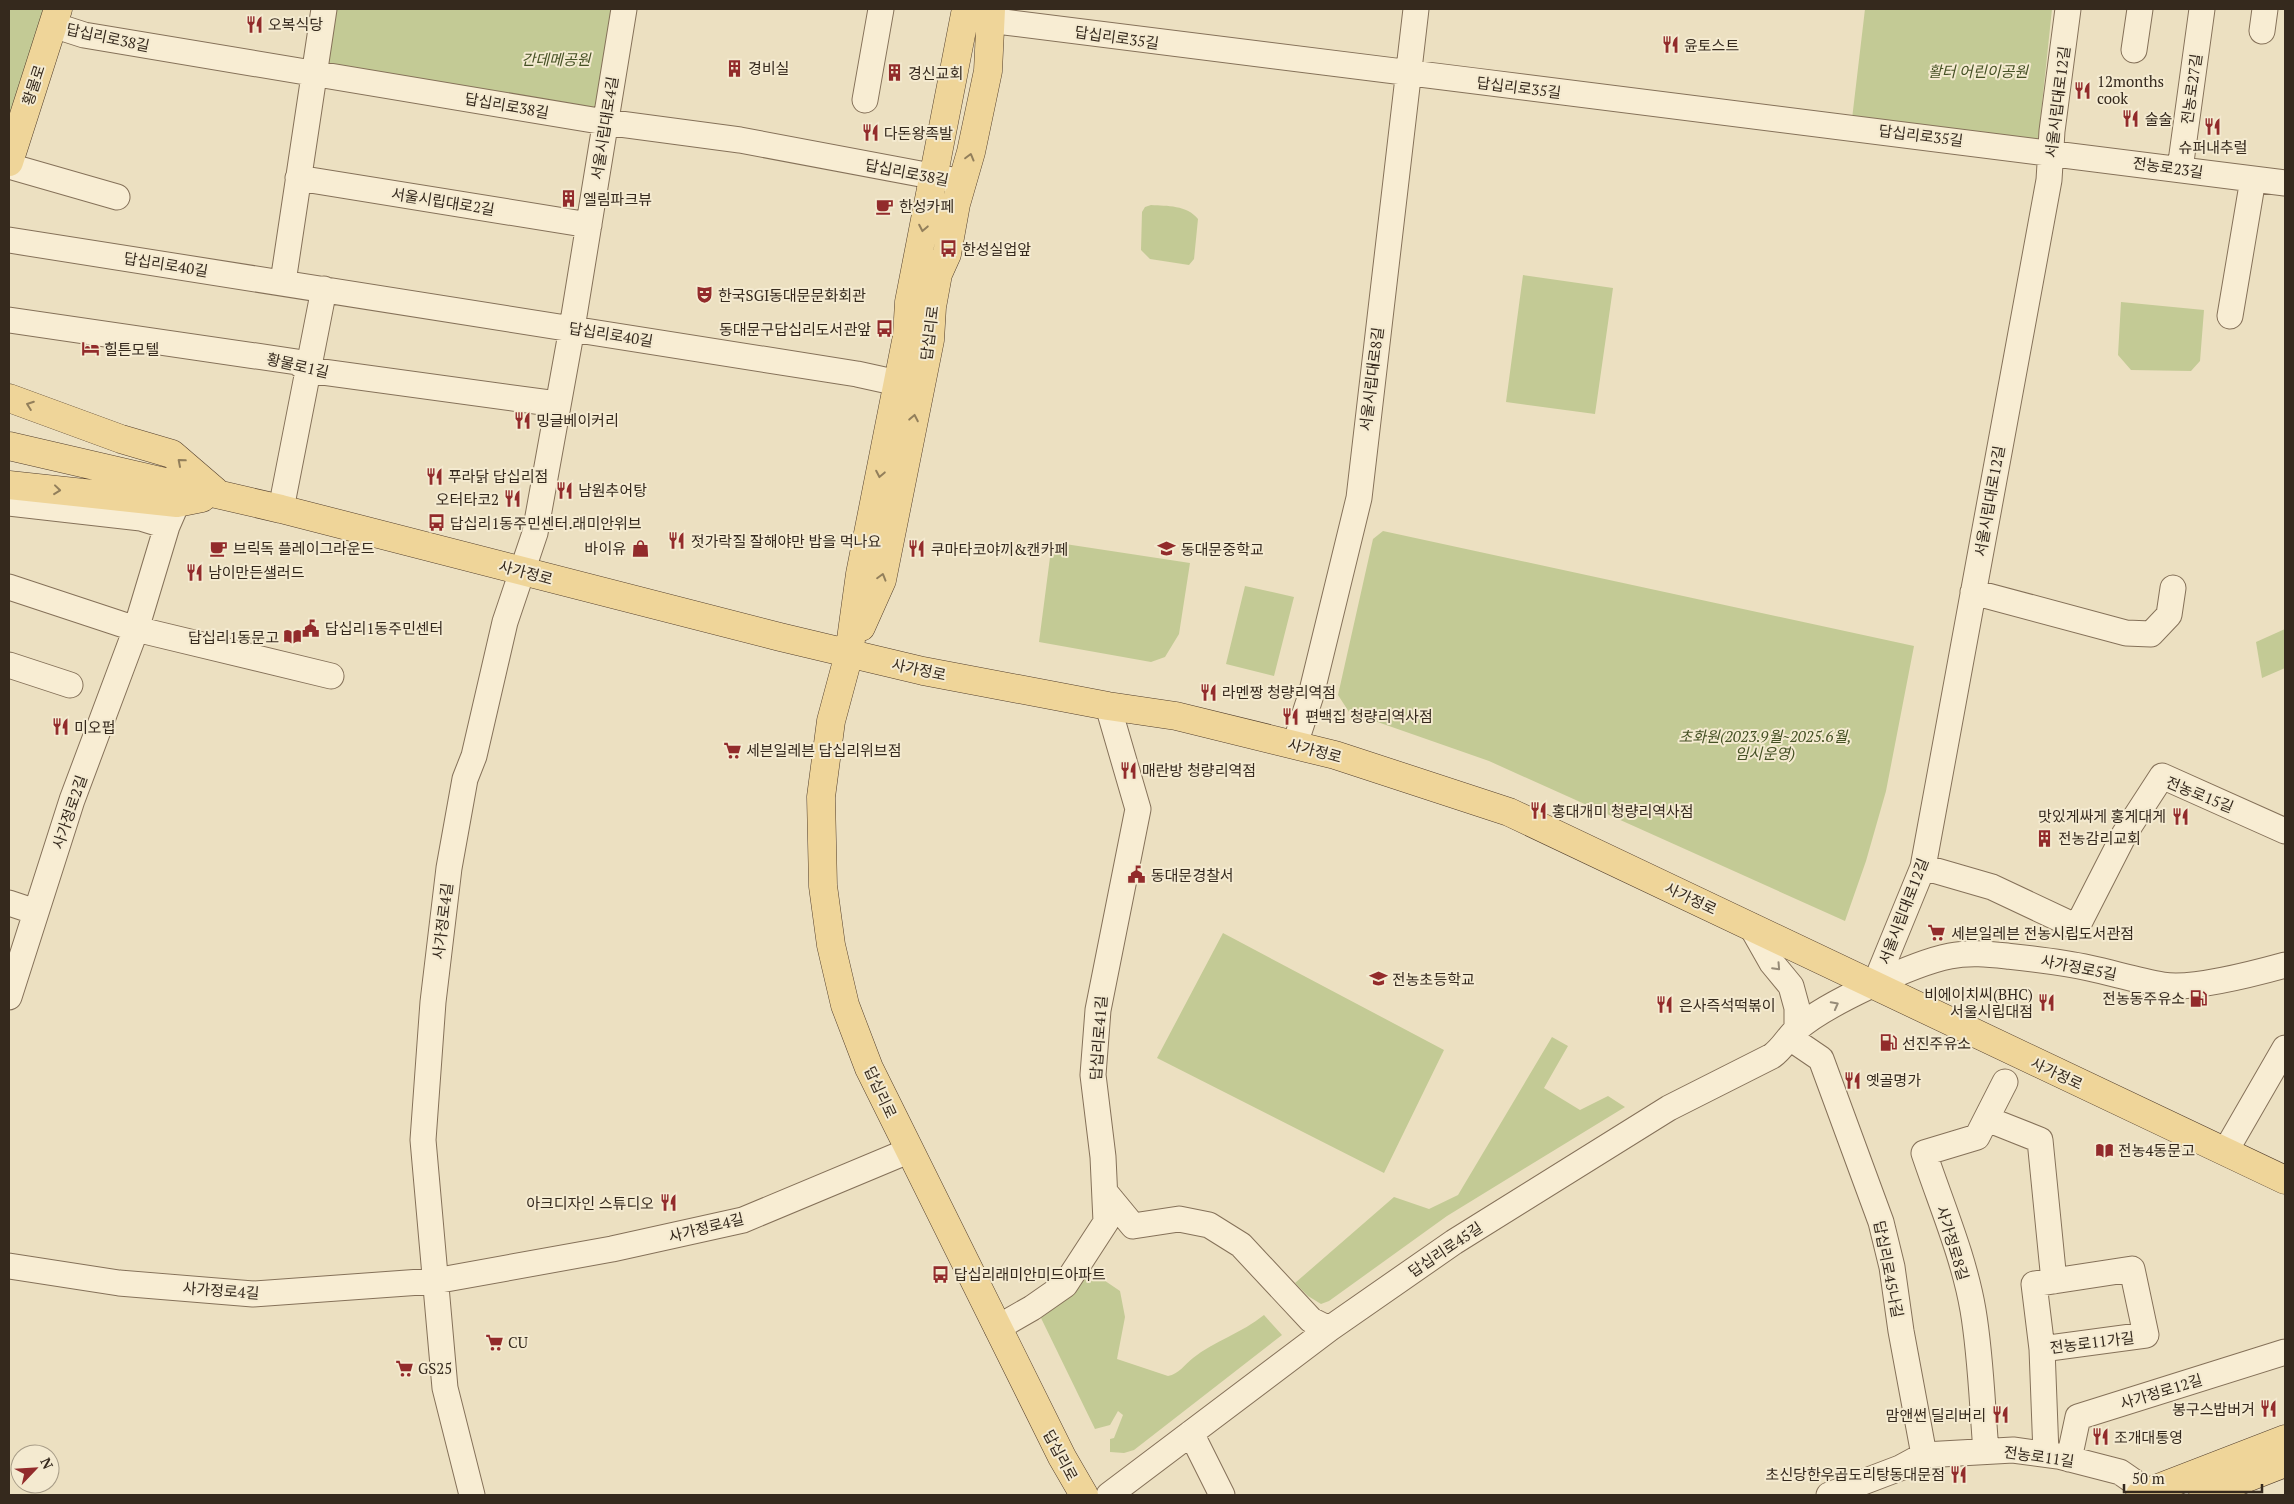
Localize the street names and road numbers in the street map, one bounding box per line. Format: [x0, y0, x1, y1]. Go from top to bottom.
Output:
street label: 답십리로38길 [64, 18, 152, 56]
street label: 답십리로35길 [1074, 21, 1160, 53]
street label: 서울시립대로12길 [2040, 45, 2074, 159]
street label: 전농로27길 [2176, 52, 2206, 126]
street label: 황물로 [17, 62, 49, 108]
street label: 답십리로35길 [1476, 72, 1562, 102]
street label: 서울시립대로4길 [586, 75, 622, 181]
street label: 답십리로38길 [463, 88, 551, 122]
street label: 답십리로35길 [1878, 120, 1964, 150]
street label: 전농로23길 [2131, 152, 2205, 182]
street label: 답십리로38길 [863, 154, 951, 190]
street label: 서울시립대로2길 [390, 183, 496, 219]
street label: 답십리로40길 [122, 247, 210, 281]
street label: 답십리로 [916, 304, 942, 362]
street label: 답십리로40길 [567, 317, 655, 351]
street label: 서울시립대로8길 [1355, 326, 1387, 432]
street label: 황물로1길 [265, 348, 331, 382]
street label: 서울시립대로12길 [1969, 444, 2009, 558]
street label: 사가정로 [497, 555, 555, 589]
street label: 사가정로 [890, 653, 948, 685]
street label: 사가정로 [1286, 733, 1344, 767]
street label: 전농로15길 [2163, 771, 2237, 817]
street label: 사가정로2길 [47, 772, 91, 852]
street label: 서울시립대로12길 [1873, 855, 1933, 967]
street label: 사가정로 [1662, 877, 1720, 919]
street label: 사가정로4길 [427, 882, 457, 960]
street label: 사가정로5길 [2039, 950, 2119, 984]
street label: 답십리로41길 [1085, 995, 1111, 1081]
street label: 사가정로 [2028, 1052, 2086, 1094]
street label: 답십리로 [860, 1063, 902, 1121]
street label: 사가정로8길 [1932, 1203, 1974, 1283]
street label: 사가정로4길 [666, 1208, 746, 1246]
street label: 답십리로45길 [1404, 1217, 1486, 1281]
street label: 답십리로45나길 [1870, 1219, 1908, 1319]
street label: 사가정로4길 [182, 1277, 260, 1303]
street label: 전농로11가길 [2049, 1327, 2135, 1357]
street label: 사가정로12길 [2117, 1369, 2205, 1413]
street label: 답십리로 [1039, 1426, 1083, 1484]
street label: 전농로11길 [2002, 1441, 2076, 1471]

